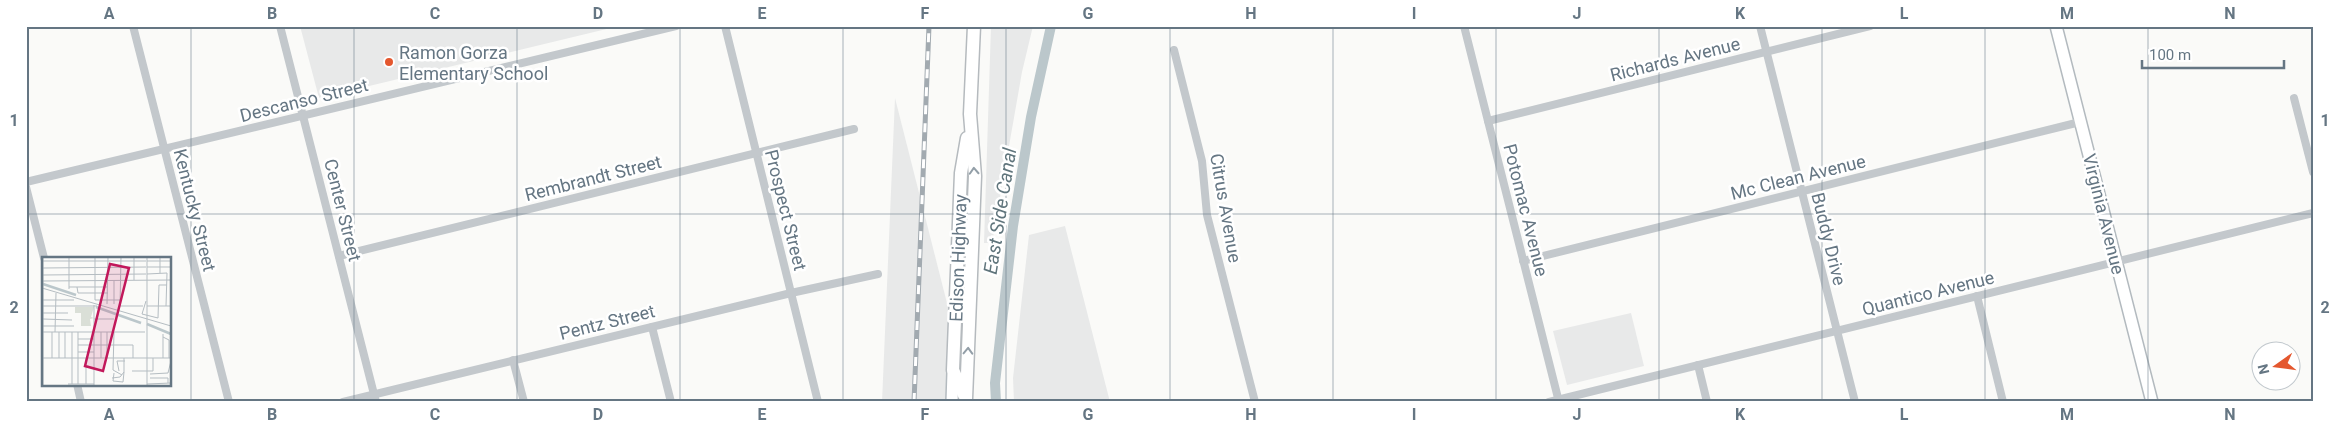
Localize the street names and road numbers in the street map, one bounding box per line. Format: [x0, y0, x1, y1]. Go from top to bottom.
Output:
street label: Richards Avenue [1608, 33, 1742, 85]
street label: Descanso Street [238, 74, 370, 126]
street label: Potomac Avenue [1499, 142, 1553, 278]
street label: Kentucky Street [170, 147, 220, 273]
street label: Prospect Street [761, 147, 811, 273]
street label: Mc Clean Avenue [1728, 150, 1868, 204]
street label: Rembrandt Street [523, 151, 664, 205]
street label: Virginia Avenue [2079, 151, 2129, 277]
street label: Citrus Avenue [1206, 152, 1246, 264]
street label: Center Street [320, 157, 366, 263]
street label: Buddy Drive [1807, 190, 1851, 288]
street label: Edison Highway [945, 193, 971, 322]
street label: Quantico Avenue [1860, 266, 1996, 320]
street label: Pentz Street [557, 300, 657, 344]

